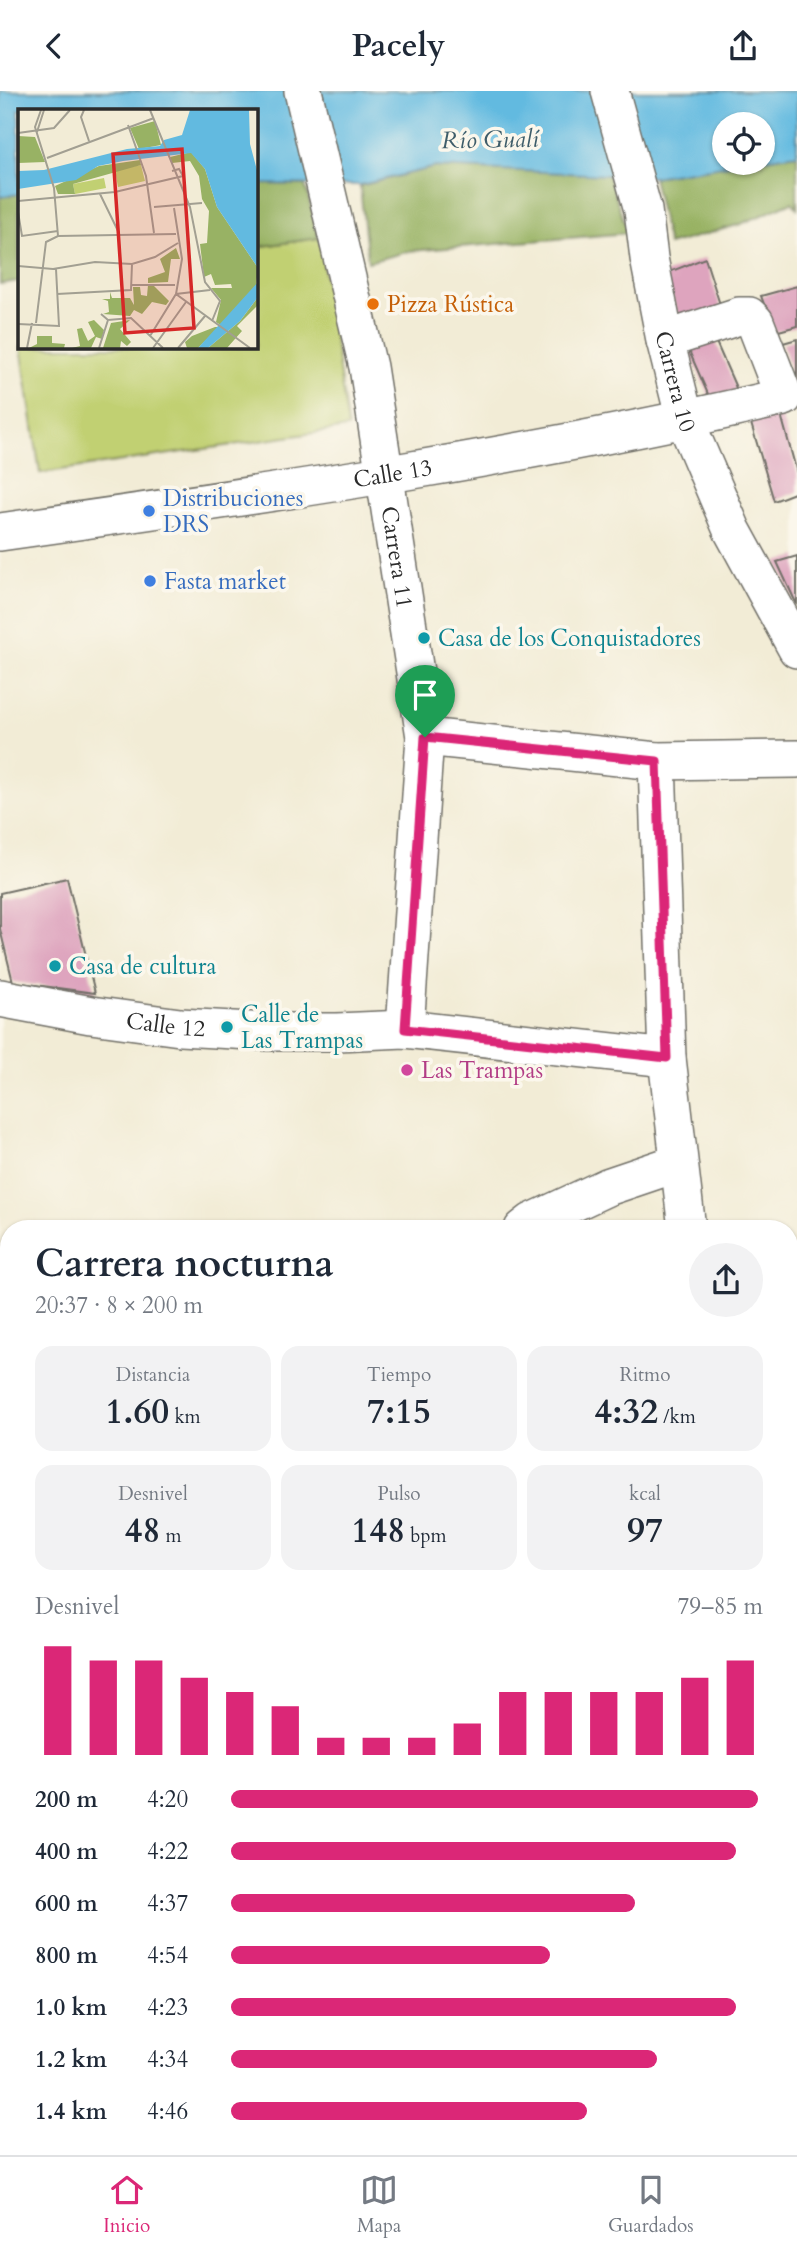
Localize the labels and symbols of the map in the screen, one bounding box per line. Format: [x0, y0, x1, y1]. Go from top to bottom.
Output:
inset map [18, 109, 257, 348]
water label: Río Gualí [441, 123, 540, 157]
place label: Pizza Rústica [387, 289, 514, 320]
marker: Pizza Rústica [365, 296, 381, 312]
street label: Carrera 10 [648, 328, 704, 437]
street label: Calle 13 [351, 451, 434, 495]
place label: Distribuciones DRS [163, 483, 304, 540]
marker: Distribuciones DRS [141, 503, 157, 519]
street label: Carrera 11 [374, 504, 420, 610]
place label: Fasta market [164, 566, 286, 597]
marker: Fasta market [142, 573, 158, 589]
place label: Casa de los Conquistadores [438, 623, 701, 654]
marker: Casa de los Conquistadores [416, 630, 432, 646]
pin [395, 665, 455, 737]
place label: Casa de cultura [69, 951, 216, 982]
marker: Casa de cultura [47, 958, 63, 974]
place label: Calle de Las Trampas [241, 999, 363, 1056]
street label: Calle 12 [124, 1004, 206, 1044]
marker: Calle de Las Trampas [219, 1019, 235, 1035]
place label: Las Trampas [421, 1055, 543, 1086]
marker: Las Trampas [399, 1062, 415, 1078]

